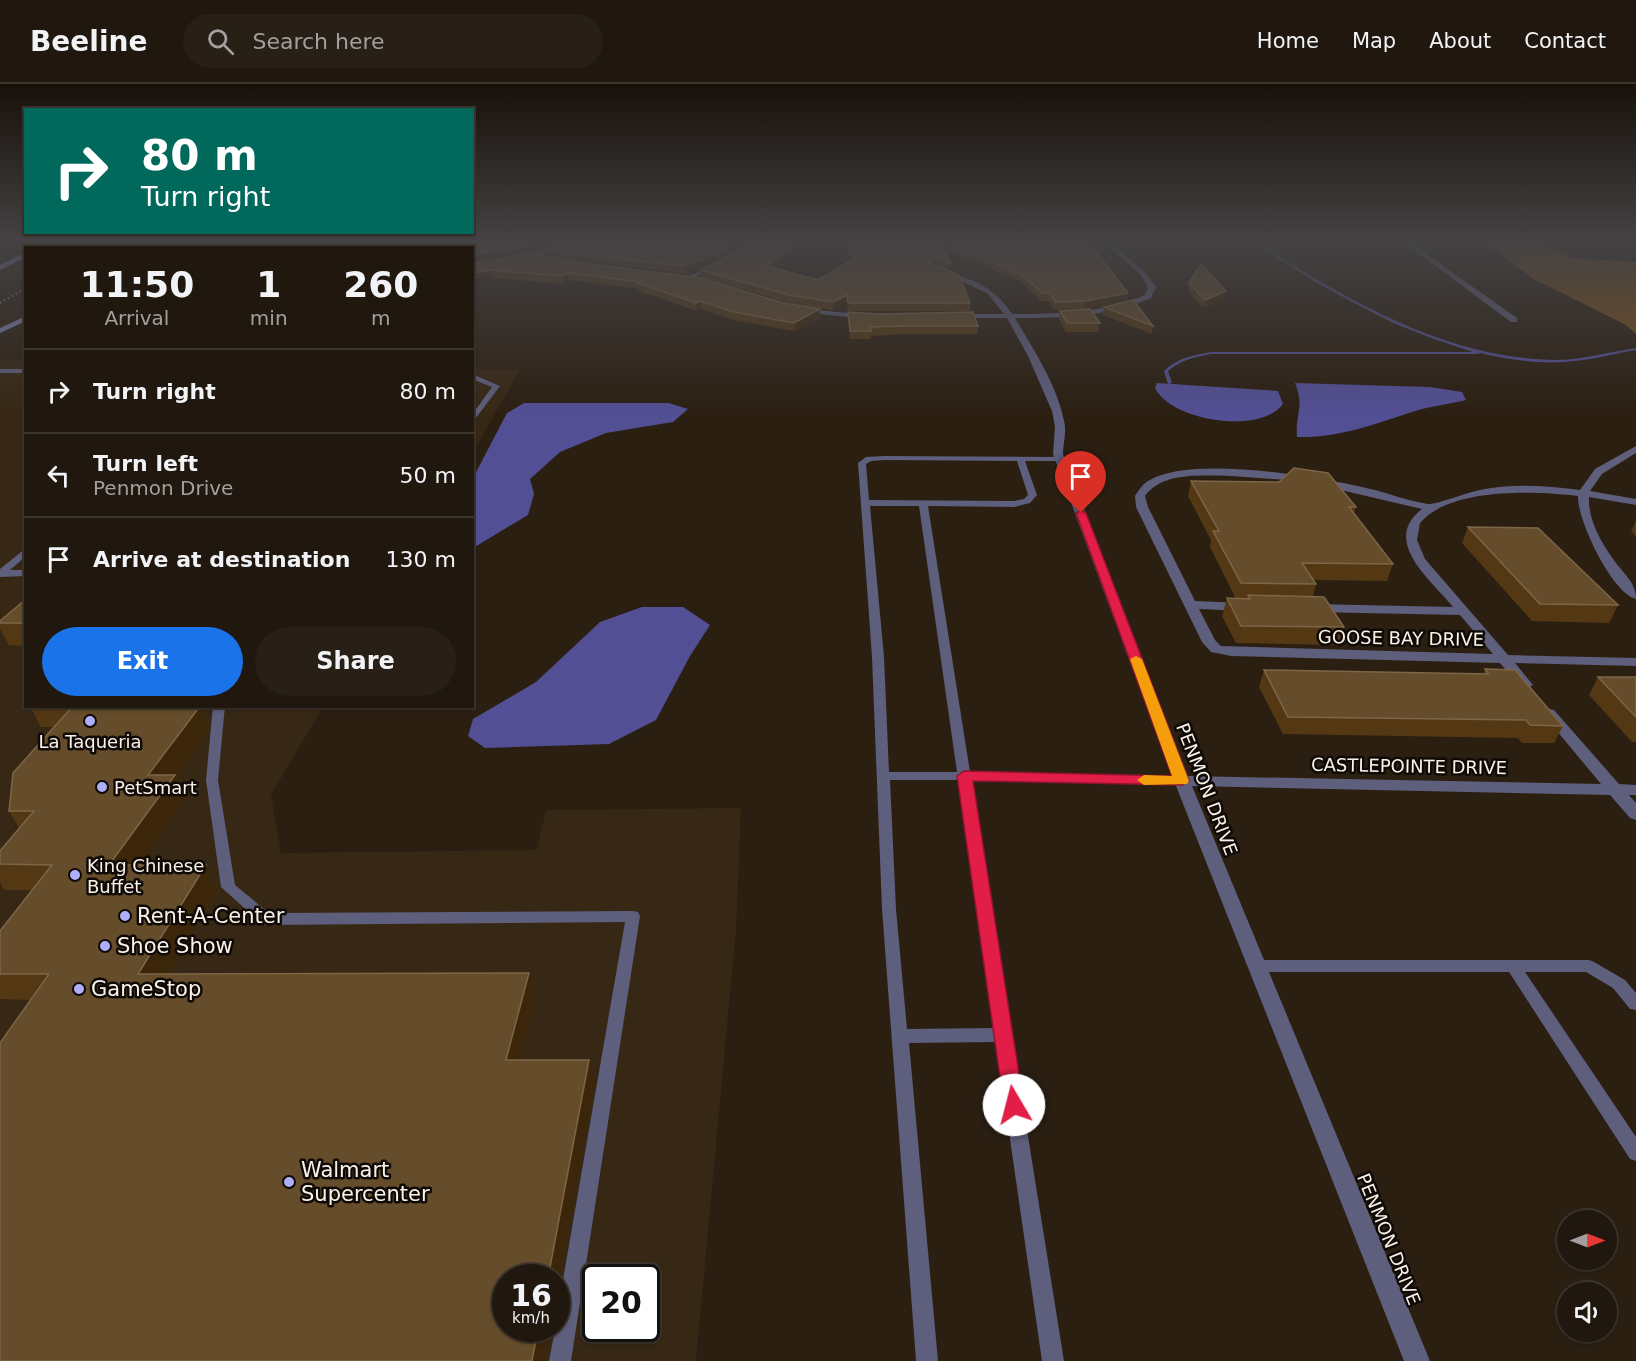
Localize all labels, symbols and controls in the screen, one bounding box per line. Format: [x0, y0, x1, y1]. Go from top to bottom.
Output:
search box [183, 14, 603, 68]
text: Beeline [30, 25, 147, 58]
icon: search [204, 25, 237, 58]
text: Search here [252, 29, 385, 54]
text: Home [1257, 29, 1319, 53]
text: Map [1352, 29, 1396, 53]
text: About [1429, 29, 1491, 53]
text: Contact [1524, 29, 1606, 53]
text: 80 m [141, 131, 258, 180]
icon: right [42, 132, 120, 210]
text: Turn right [141, 181, 270, 212]
text: 11:50 [80, 264, 194, 305]
text: 1 [256, 264, 281, 305]
text: 260 [343, 264, 418, 305]
text: Arrival [104, 306, 169, 330]
text: min [250, 306, 288, 330]
text: m [371, 306, 391, 330]
icon: right [42, 375, 75, 408]
text: Turn right [93, 379, 216, 404]
text: 80 m [400, 379, 456, 404]
text: Turn left [93, 451, 198, 476]
pin [1055, 451, 1106, 513]
icon: left [42, 459, 75, 492]
icon: arrive [1064, 460, 1097, 493]
text: 50 m [400, 463, 456, 488]
text: Penmon Drive [93, 476, 233, 500]
icon: arrive [42, 543, 75, 576]
text: Arrive at destination [93, 547, 350, 572]
text: 130 m [386, 547, 456, 572]
street label: GOOSE BAY DRIVE [1318, 626, 1484, 650]
button: Exit [42, 627, 243, 696]
button: Share [255, 627, 456, 696]
marker: La Taqueria [83, 714, 97, 728]
street label: PENMON DRIVE [1172, 720, 1242, 858]
place label: La Taqueria [38, 731, 142, 752]
street label: CASTLEPOINTE DRIVE [1311, 754, 1507, 778]
place label: PetSmart [114, 777, 197, 798]
marker: PetSmart [95, 780, 109, 794]
place label: King Chinese Buffet [87, 855, 204, 897]
marker: King Chinese Buffet [68, 868, 82, 882]
place label: Rent-A-Center [137, 904, 285, 928]
marker: Rent-A-Center [118, 909, 132, 923]
place label: Shoe Show [117, 934, 233, 958]
marker: Shoe Show [98, 939, 112, 953]
place label: GameStop [91, 977, 201, 1001]
marker: GameStop [72, 982, 86, 996]
position arrow [982, 1073, 1046, 1137]
place label: Walmart Supercenter [301, 1158, 430, 1206]
street label: PENMON DRIVE [1353, 1170, 1425, 1308]
marker: Walmart Supercenter [282, 1175, 296, 1189]
north arrow [1557, 1210, 1617, 1270]
map controls [1557, 1210, 1617, 1342]
speed limit sign: 20 [582, 1264, 660, 1342]
text: 16 [510, 1278, 552, 1313]
button: sound [1557, 1282, 1617, 1342]
text: km/h [512, 1309, 550, 1327]

